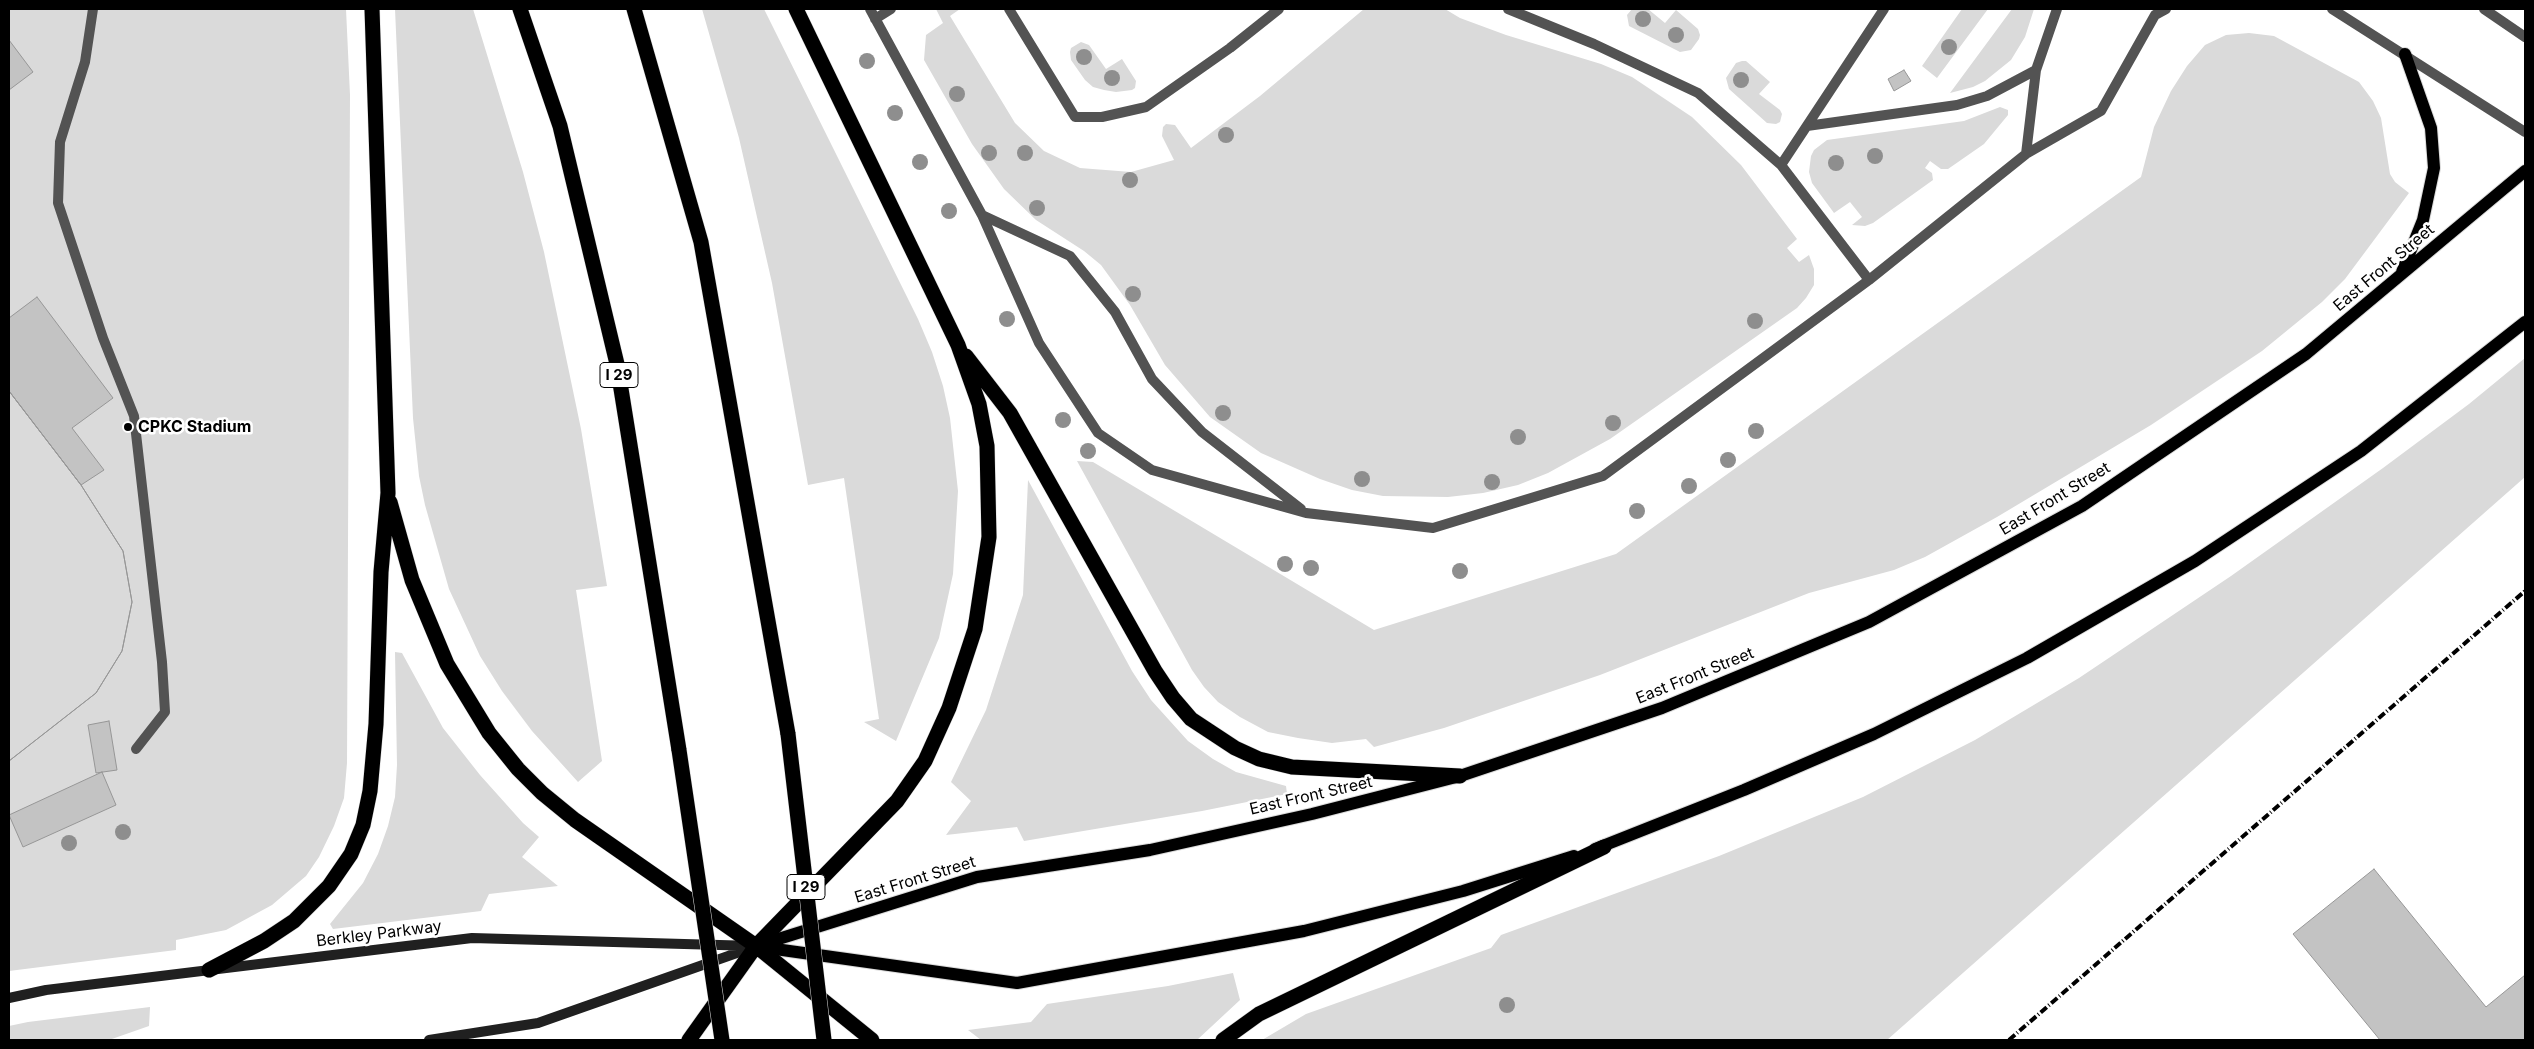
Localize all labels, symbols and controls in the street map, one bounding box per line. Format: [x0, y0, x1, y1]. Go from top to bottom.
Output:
street label: East Front Street [2330, 220, 2438, 316]
road number: I 29 [600, 362, 638, 388]
place label: CPKC Stadium [138, 417, 251, 437]
marker: CPKC Stadium [122, 421, 134, 433]
street label: East Front Street [1996, 458, 2114, 540]
street label: East Front Street [1633, 644, 1757, 708]
street label: East Front Street [1248, 773, 1374, 819]
street label: East Front Street [852, 852, 978, 908]
road number: I 29 [787, 874, 825, 900]
street label: Berkley Parkway [315, 917, 443, 951]

